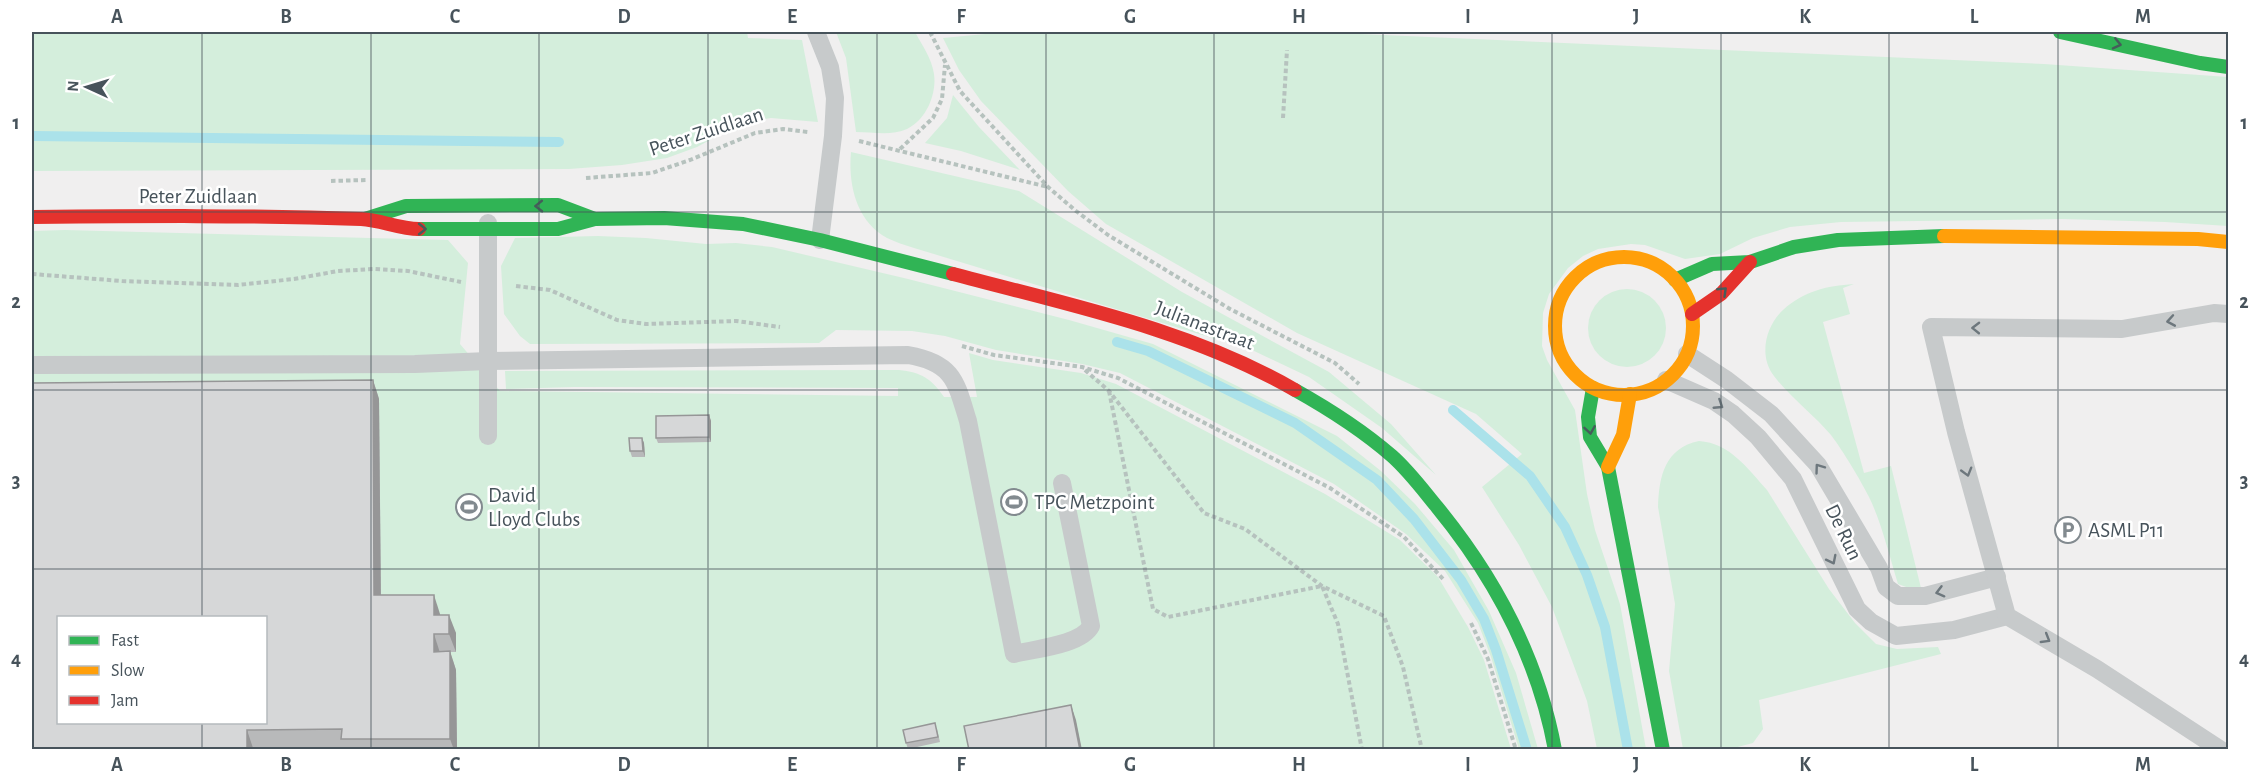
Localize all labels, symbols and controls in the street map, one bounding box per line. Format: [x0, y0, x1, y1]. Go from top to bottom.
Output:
text: A [111, 7, 123, 27]
text: B [280, 7, 292, 27]
text: C [450, 7, 461, 27]
text: D [617, 7, 631, 27]
text: E [787, 7, 797, 27]
text: F [956, 7, 966, 27]
text: G [1124, 7, 1136, 27]
text: H [1292, 7, 1306, 27]
text: I [1465, 7, 1471, 27]
text: J [1633, 7, 1639, 27]
text: K [1799, 7, 1811, 27]
text: L [1970, 7, 1979, 27]
text: M [2135, 7, 2151, 27]
one-way arrow [2111, 37, 2121, 50]
north arrow [57, 57, 117, 117]
text: N [65, 80, 81, 92]
street label: Peter Zuidlaan [646, 103, 766, 160]
text: 1 [12, 113, 20, 133]
text: 1 [2240, 113, 2248, 133]
street label: Peter Zuidlaan [139, 186, 257, 207]
one-way arrow [534, 200, 543, 212]
one-way arrow [418, 223, 427, 235]
one-way arrow [1716, 287, 1727, 298]
text: 2 [11, 292, 21, 312]
text: 2 [2239, 292, 2249, 312]
street label: Julianastraat [1152, 297, 1258, 354]
one-way arrow [2166, 314, 2175, 326]
one-way arrow [1972, 322, 1981, 334]
one-way arrow [1712, 398, 1723, 409]
one-way arrow [1583, 425, 1595, 434]
one-way arrow [1815, 464, 1826, 475]
one-way arrow [1960, 466, 1972, 477]
text: 3 [12, 471, 20, 491]
text: 3 [2240, 471, 2248, 491]
place label: David Lloyd Clubs [488, 485, 580, 530]
sports icon: TPC Metzpoint [999, 487, 1029, 517]
sports icon: David Lloyd Clubs [454, 492, 484, 522]
place label: TPC Metzpoint [1034, 492, 1155, 513]
street label: De Run [1821, 501, 1866, 563]
parking icon: ASML P11 [2053, 515, 2083, 545]
place label: ASML P11 [2088, 520, 2164, 541]
one-way arrow [1825, 553, 1837, 564]
one-way arrow [1935, 584, 1945, 597]
legend [57, 616, 267, 724]
text: Fast [111, 632, 139, 650]
one-way arrow [2040, 632, 2050, 644]
text: 4 [11, 649, 21, 669]
text: 4 [2239, 649, 2249, 669]
text: Slow [111, 662, 144, 680]
text: Jam [111, 692, 139, 710]
text: A [111, 755, 123, 775]
text: B [280, 755, 292, 775]
text: C [450, 755, 461, 775]
text: D [617, 755, 631, 775]
text: E [787, 755, 797, 775]
text: F [956, 755, 966, 775]
text: G [1124, 755, 1136, 775]
text: H [1292, 755, 1306, 775]
text: I [1465, 755, 1471, 775]
text: J [1633, 755, 1639, 775]
text: K [1799, 755, 1811, 775]
text: L [1970, 755, 1979, 775]
text: M [2135, 755, 2151, 775]

